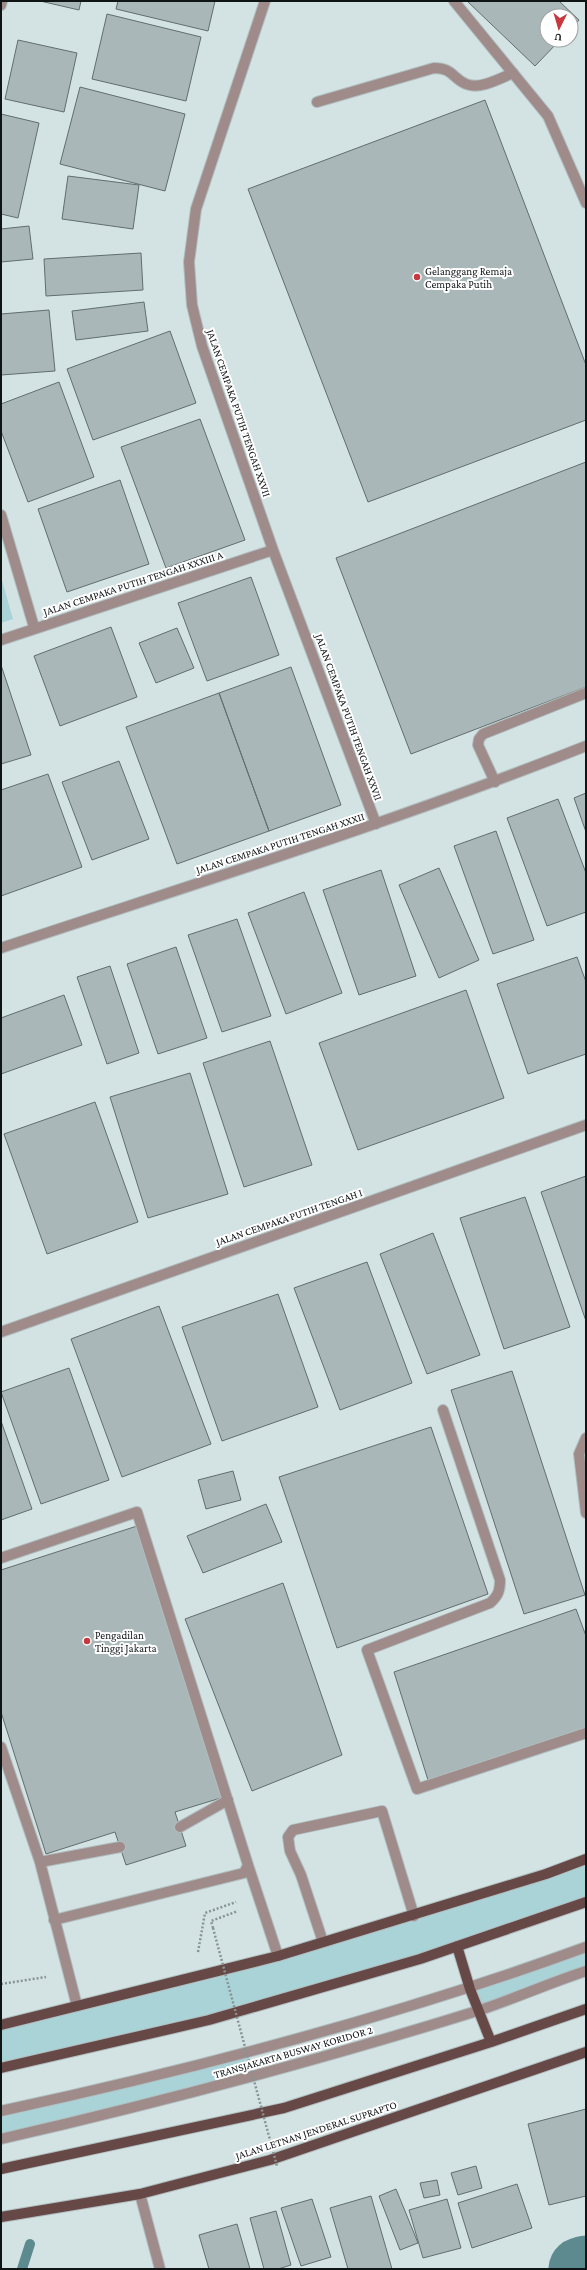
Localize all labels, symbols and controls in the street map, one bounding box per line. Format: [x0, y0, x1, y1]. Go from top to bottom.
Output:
north arrow [539, 8, 579, 48]
text: U [553, 32, 562, 44]
place label: Gelanggang Remaja Cempaka Putih [425, 265, 512, 291]
marker: Gelanggang Remaja Cempaka Putih [412, 272, 422, 282]
street label: JALAN CEMPAKA PUTIH TENGAH XXVII [203, 327, 273, 499]
street label: JALAN CEMPAKA PUTIH TENGAH XXXIII A [41, 548, 225, 619]
street label: JALAN CEMPAKA PUTIH TENGAH XXVII [312, 631, 385, 802]
street label: JALAN CEMPAKA PUTIH TENGAH XXXII [193, 810, 366, 877]
street label: JALAN CEMPAKA PUTIH TENGAH I [213, 1186, 364, 1249]
place label: Pengadilan Tinggi Jakarta [95, 1629, 157, 1655]
marker: Pengadilan Tinggi Jakarta [82, 1636, 92, 1646]
street label: TRANSJAKARTA BUSWAY KORIDOR 2 [212, 2024, 374, 2081]
street label: JALAN LETNAN JENDERAL SUPRAPTO [233, 2098, 398, 2163]

